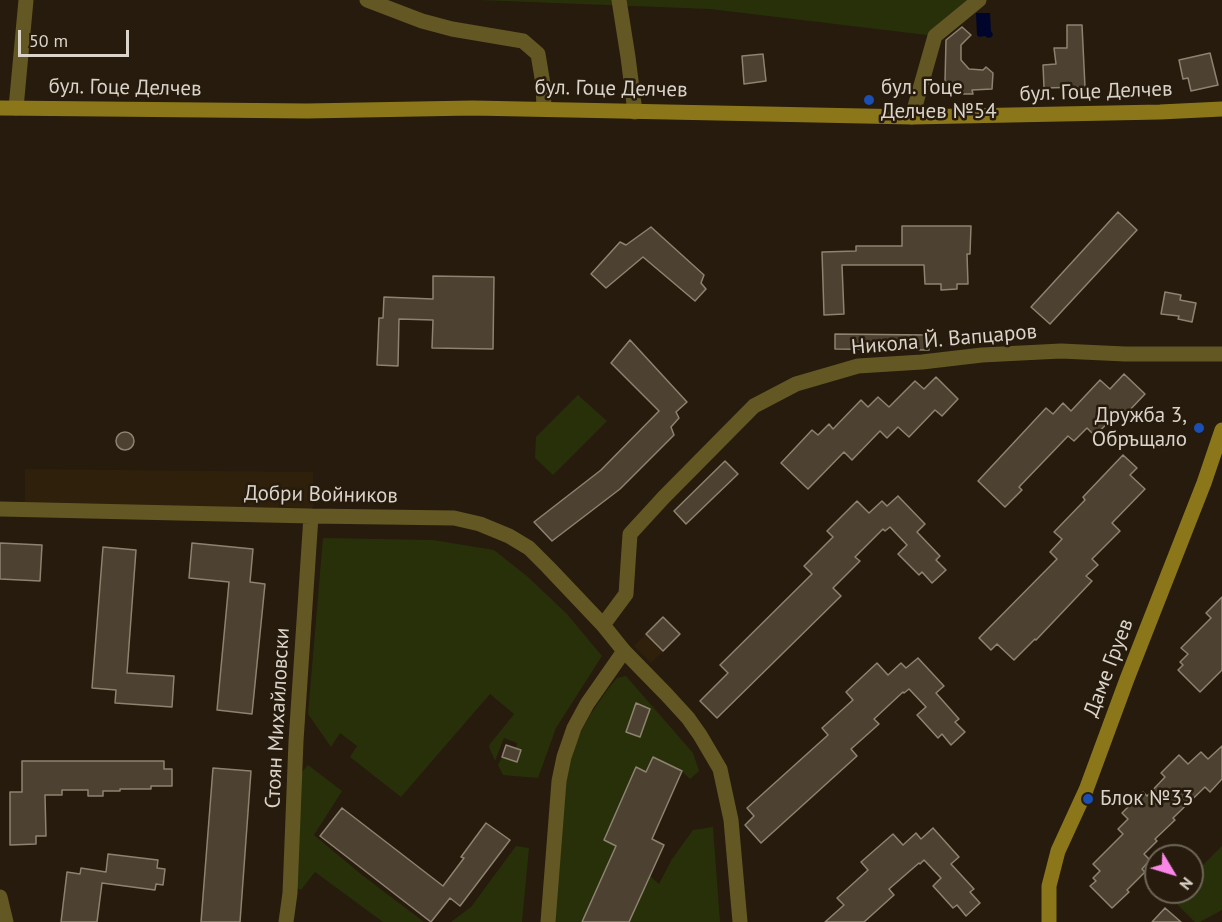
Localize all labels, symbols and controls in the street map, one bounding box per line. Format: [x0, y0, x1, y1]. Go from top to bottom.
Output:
scale bar [21, 18, 132, 56]
text: 50 m [29, 29, 68, 52]
street label: бул. Гоце Делчев [48, 74, 202, 102]
street label: бул. Гоце Делчев [534, 75, 688, 103]
place label: бул. Гоце Делчев №54 [881, 75, 997, 125]
street label: бул. Гоце Делчев [1019, 77, 1173, 107]
marker: бул. Гоце Делчев №54 [862, 93, 876, 107]
street label: Никола Й. Вапцаров [850, 319, 1038, 361]
place label: Дружба 3, Обръщало [1092, 403, 1187, 453]
marker: Дружба 3, Обръщало [1192, 421, 1206, 435]
street label: Добри Войников [244, 481, 398, 509]
street label: Даме Груев [1079, 615, 1139, 721]
street label: Стоян Михайловски [261, 627, 295, 809]
place label: Блок №33 [1100, 786, 1193, 812]
marker: Блок №33 [1081, 792, 1095, 806]
north arrow [1144, 844, 1204, 904]
text: N [1175, 874, 1198, 894]

